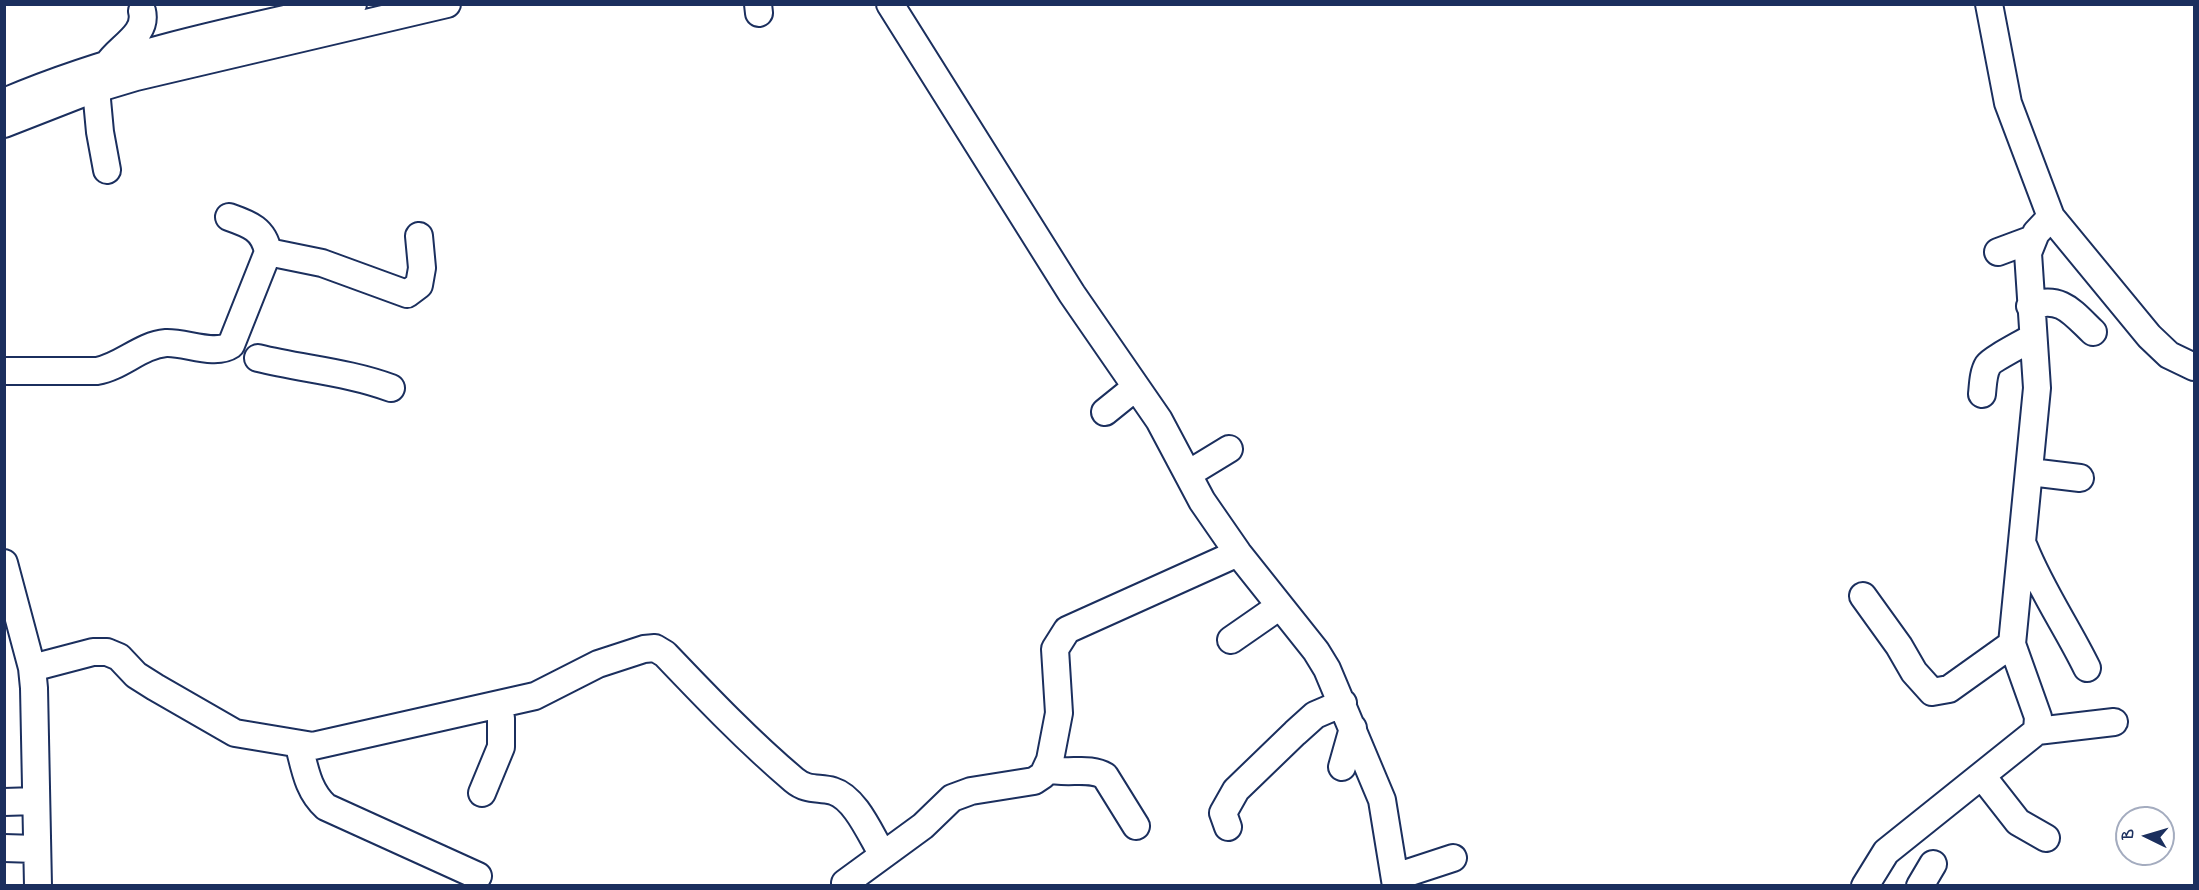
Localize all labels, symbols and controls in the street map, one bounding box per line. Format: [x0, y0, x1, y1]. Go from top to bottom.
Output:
north arrow [2115, 806, 2175, 866]
text: B [2117, 828, 2141, 841]

